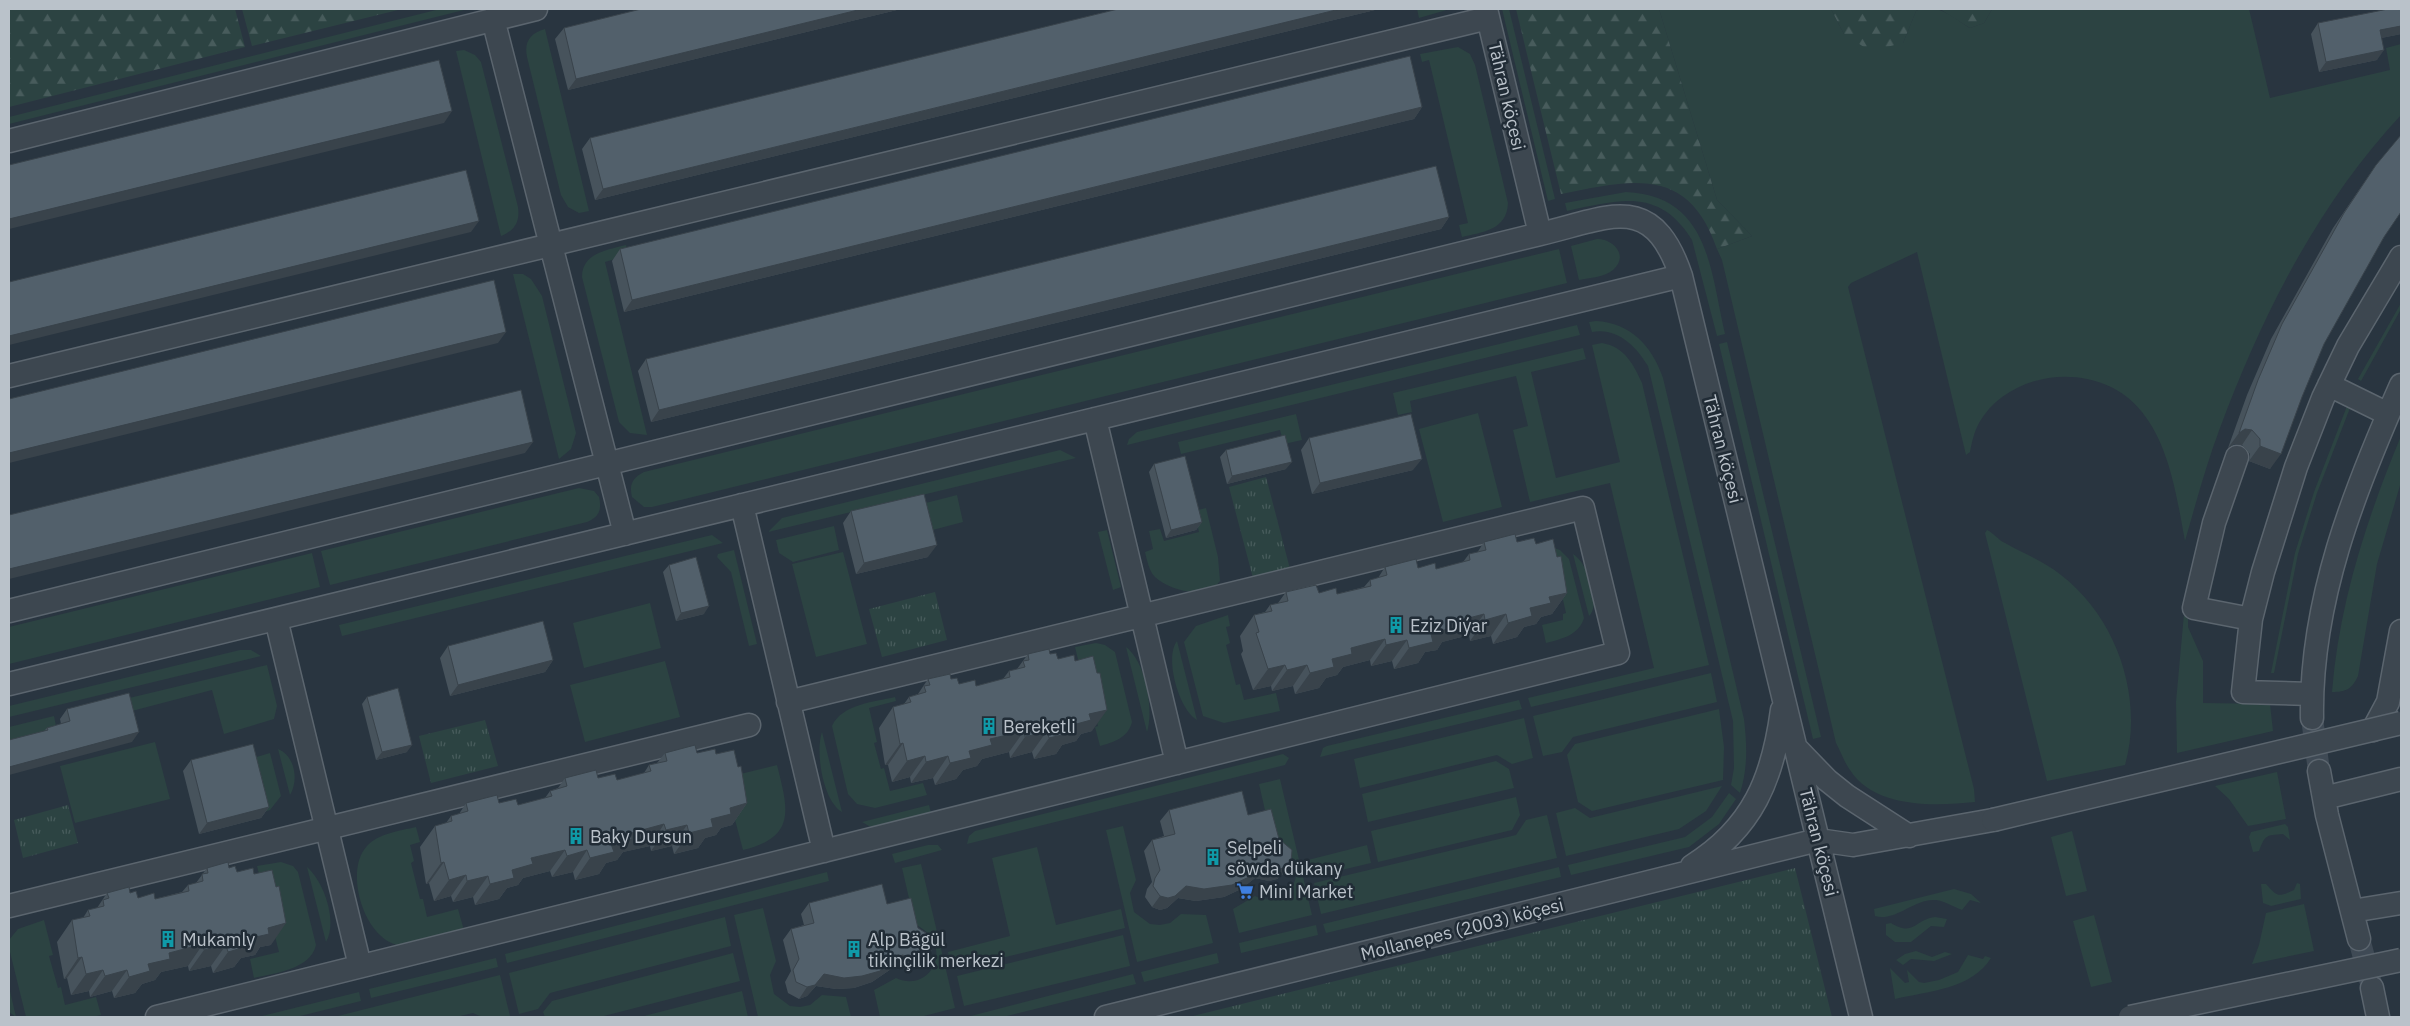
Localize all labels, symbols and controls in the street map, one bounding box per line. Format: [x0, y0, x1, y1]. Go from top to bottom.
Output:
street label: Tähran köçesi [1483, 39, 1531, 153]
street label: Tähran köçesi [1698, 392, 1748, 506]
place label: Eziz Diýar [1410, 614, 1488, 637]
building icon: Eziz Diýar [1386, 615, 1406, 635]
place label: Bereketli [1003, 715, 1076, 738]
building icon: Bereketli [979, 716, 999, 736]
street label: Tähran köçesi [1794, 785, 1844, 899]
place label: Baky Dursun [590, 825, 692, 848]
building icon: Baky Dursun [566, 826, 586, 846]
place label: Selpeli söwda dükany [1227, 836, 1343, 880]
building icon: Selpeli söwda dükany [1203, 847, 1223, 867]
place label: Mini Market [1259, 880, 1353, 903]
supermarket icon: Mini Market [1235, 881, 1255, 901]
street label: Mollanepes (2003) köçesi [1358, 893, 1566, 965]
place label: Mukamly [182, 928, 255, 951]
place label: Alp Bägül tikinçilik merkezi [868, 928, 1004, 972]
building icon: Mukamly [158, 929, 178, 949]
building icon: Alp Bägül tikinçilik merkezi [844, 939, 864, 959]

